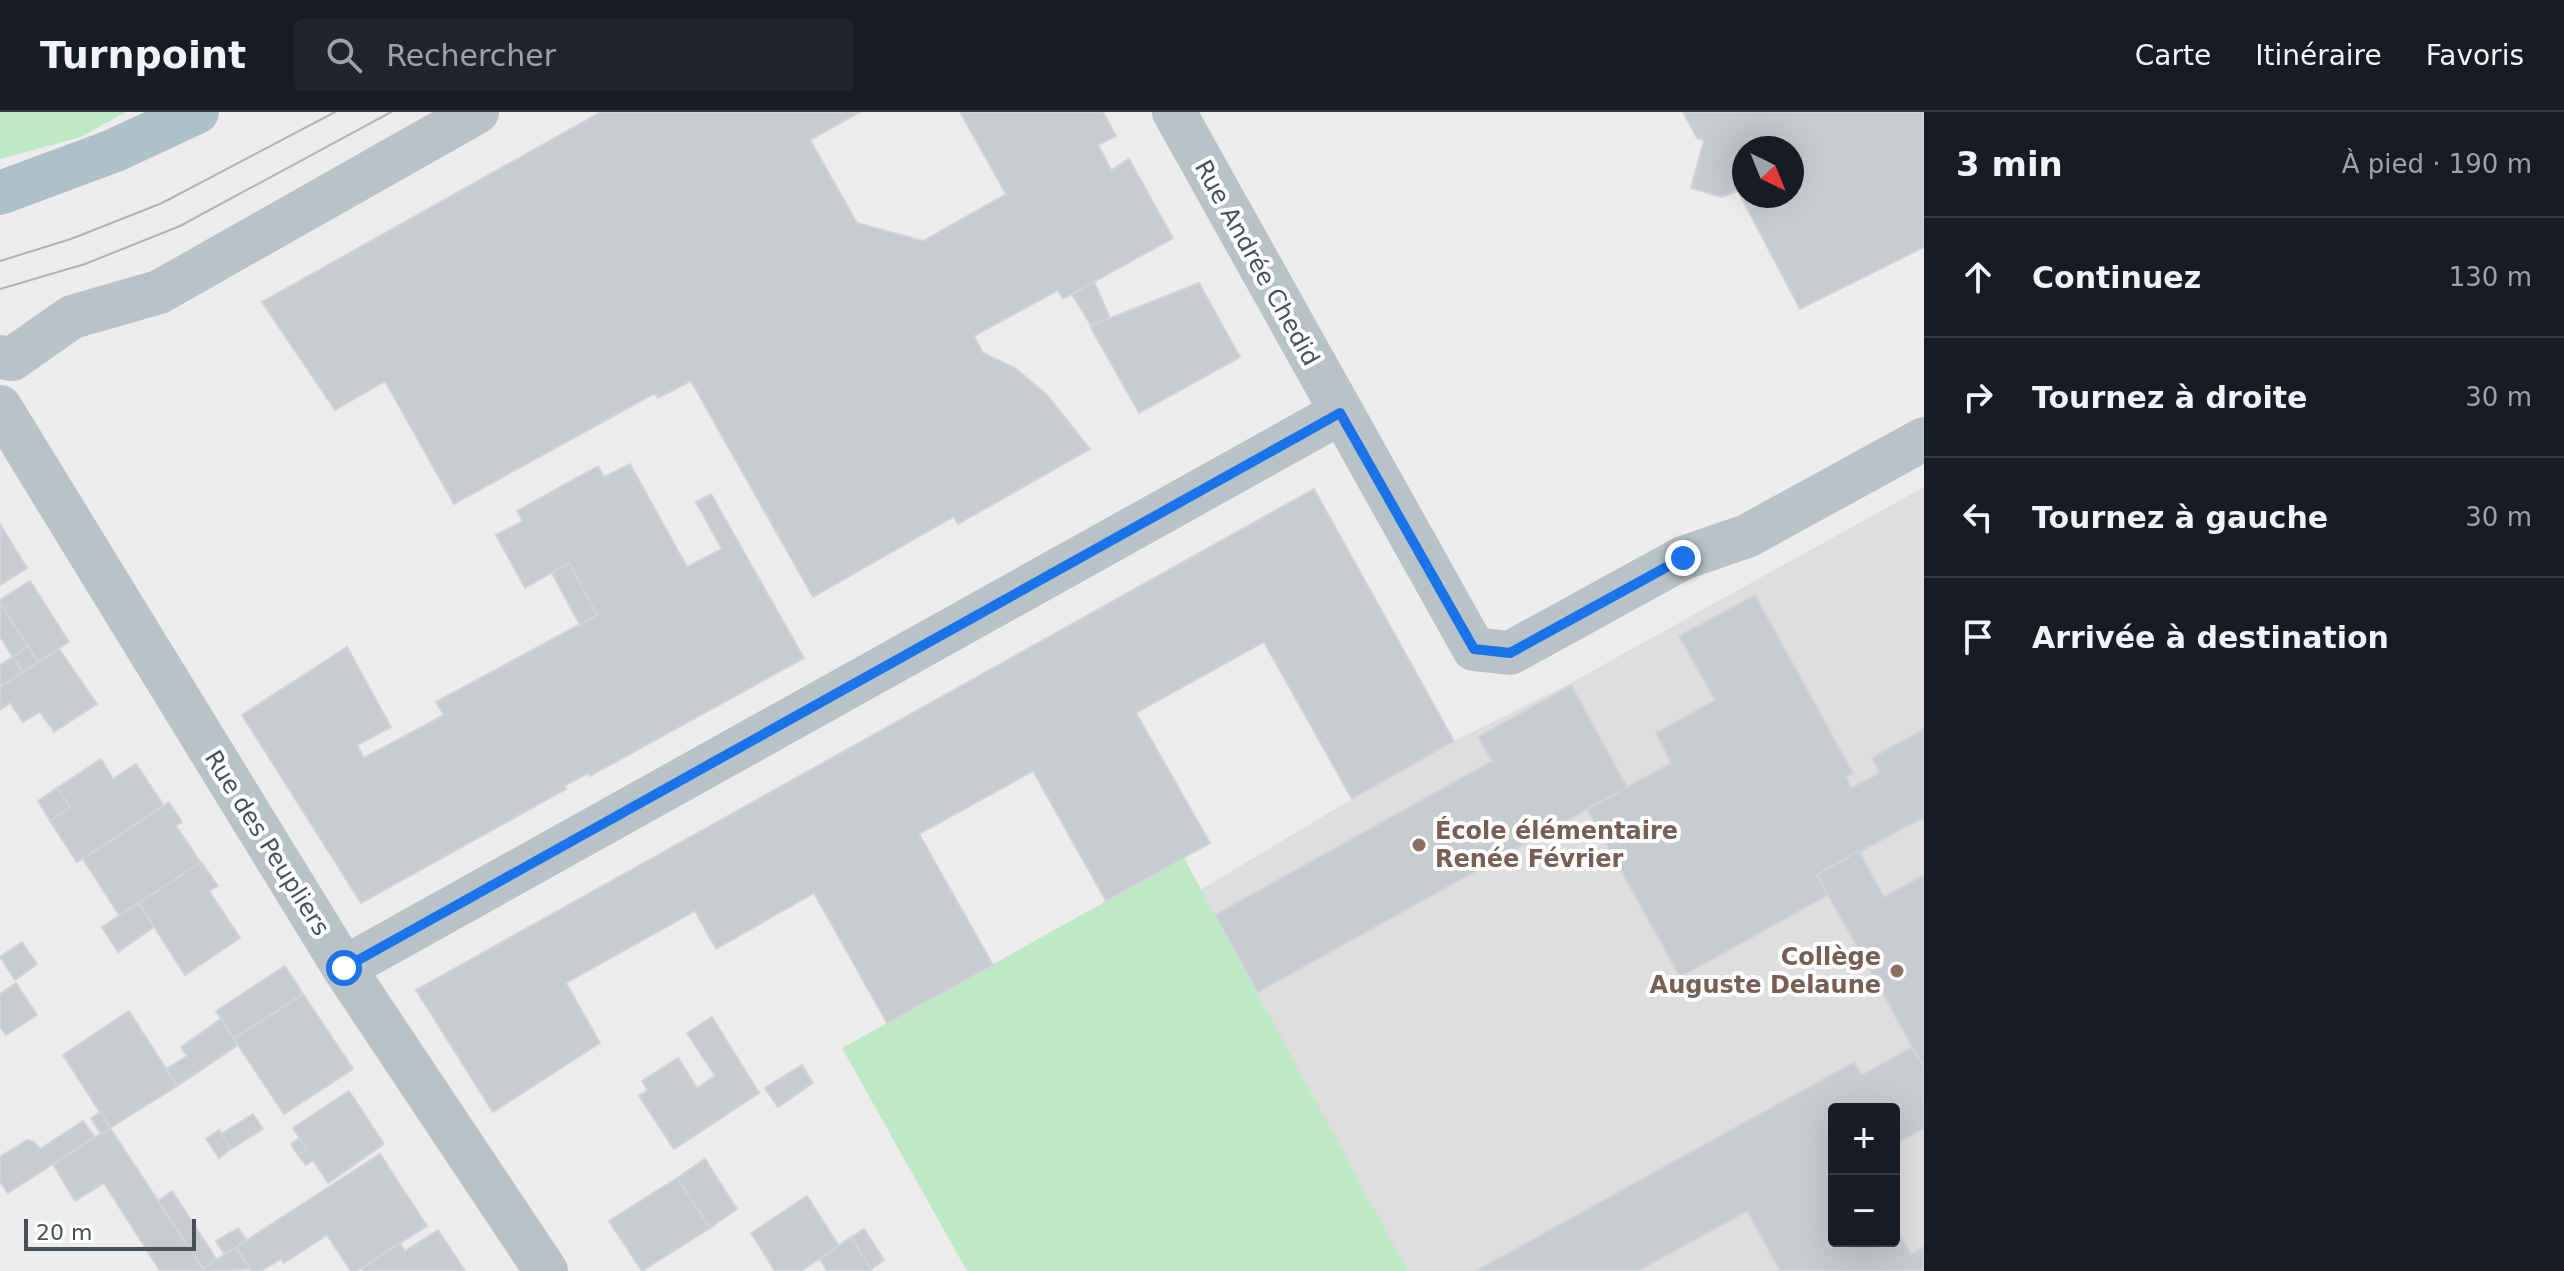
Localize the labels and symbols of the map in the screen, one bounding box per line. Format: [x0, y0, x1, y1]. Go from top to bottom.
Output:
north arrow [1732, 136, 1804, 208]
street label: Rue Andrée Chedid [1189, 155, 1325, 371]
route end [1665, 540, 1701, 576]
street label: Rue des Peupliers [199, 745, 335, 941]
place label: École élémentaire Renée Février [1435, 816, 1678, 873]
marker: École élémentaire Renée Février [1410, 836, 1428, 854]
place label: Collège Auguste Delaune [1650, 943, 1881, 999]
route start [326, 950, 362, 986]
marker: Collège Auguste Delaune [1888, 962, 1906, 980]
scale bar [24, 1215, 196, 1251]

